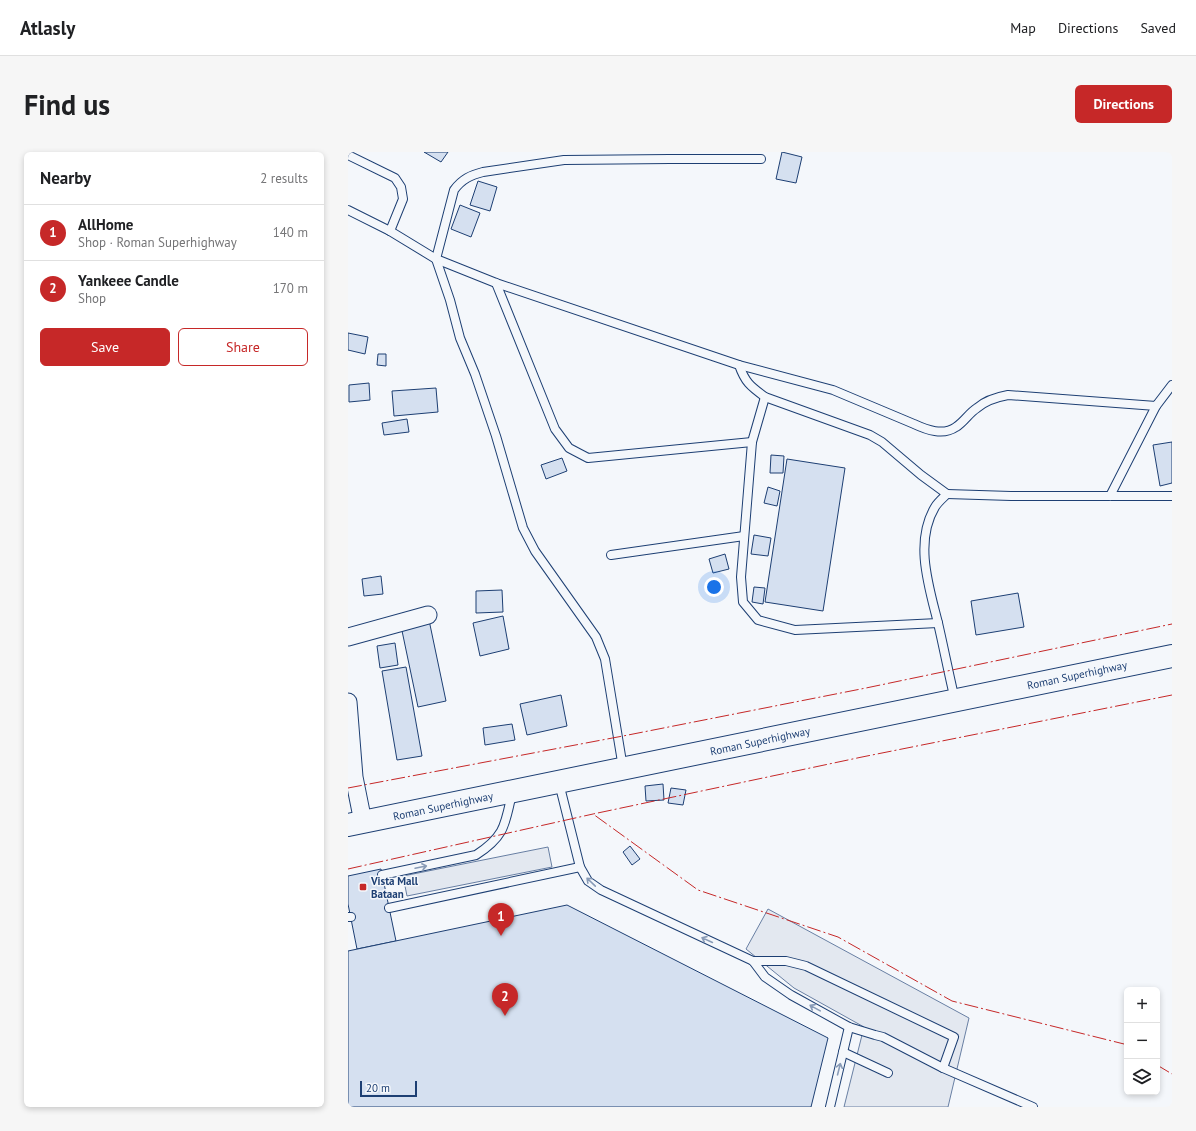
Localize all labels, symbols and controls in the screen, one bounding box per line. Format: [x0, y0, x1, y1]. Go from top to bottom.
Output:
text: Atlasly [20, 16, 75, 40]
text: Map [1010, 19, 1036, 37]
text: Directions [1058, 19, 1118, 37]
text: Saved [1140, 19, 1176, 37]
button: Directions [1075, 85, 1172, 123]
text: Find us [24, 86, 110, 123]
text: Nearby [40, 167, 91, 189]
text: 2 results [260, 170, 308, 187]
text: AllHome [78, 215, 133, 234]
text: 1 [49, 224, 57, 241]
text: 140 m [273, 224, 308, 241]
text: Shop · Roman Superhighway [78, 234, 237, 251]
text: Yankeee Candle [78, 271, 179, 290]
text: 2 [49, 280, 57, 297]
text: 170 m [273, 280, 308, 297]
text: Shop [78, 290, 106, 307]
button: Save [40, 328, 170, 366]
button: Share [178, 328, 308, 366]
your location [704, 577, 724, 597]
street label: Roman Superhighway [1026, 657, 1129, 692]
street label: Roman Superhighway [709, 723, 812, 758]
street label: Roman Superhighway [392, 788, 495, 823]
one-way arrow [414, 863, 427, 871]
place label: Vista Mall Bataan [370, 874, 419, 901]
one-way arrow [586, 877, 596, 886]
marker: Vista Mall Bataan [358, 882, 368, 892]
pin: 1 [488, 903, 514, 936]
one-way arrow [701, 936, 713, 943]
pin: 2 [492, 983, 518, 1016]
map controls [1124, 987, 1160, 1095]
button: + [1124, 987, 1160, 1023]
one-way arrow [809, 1004, 821, 1012]
button: − [1124, 1023, 1160, 1059]
button: layers [1124, 1059, 1160, 1095]
one-way arrow [836, 1063, 843, 1076]
scale bar [360, 1079, 417, 1098]
text: 20 m [366, 1081, 390, 1095]

